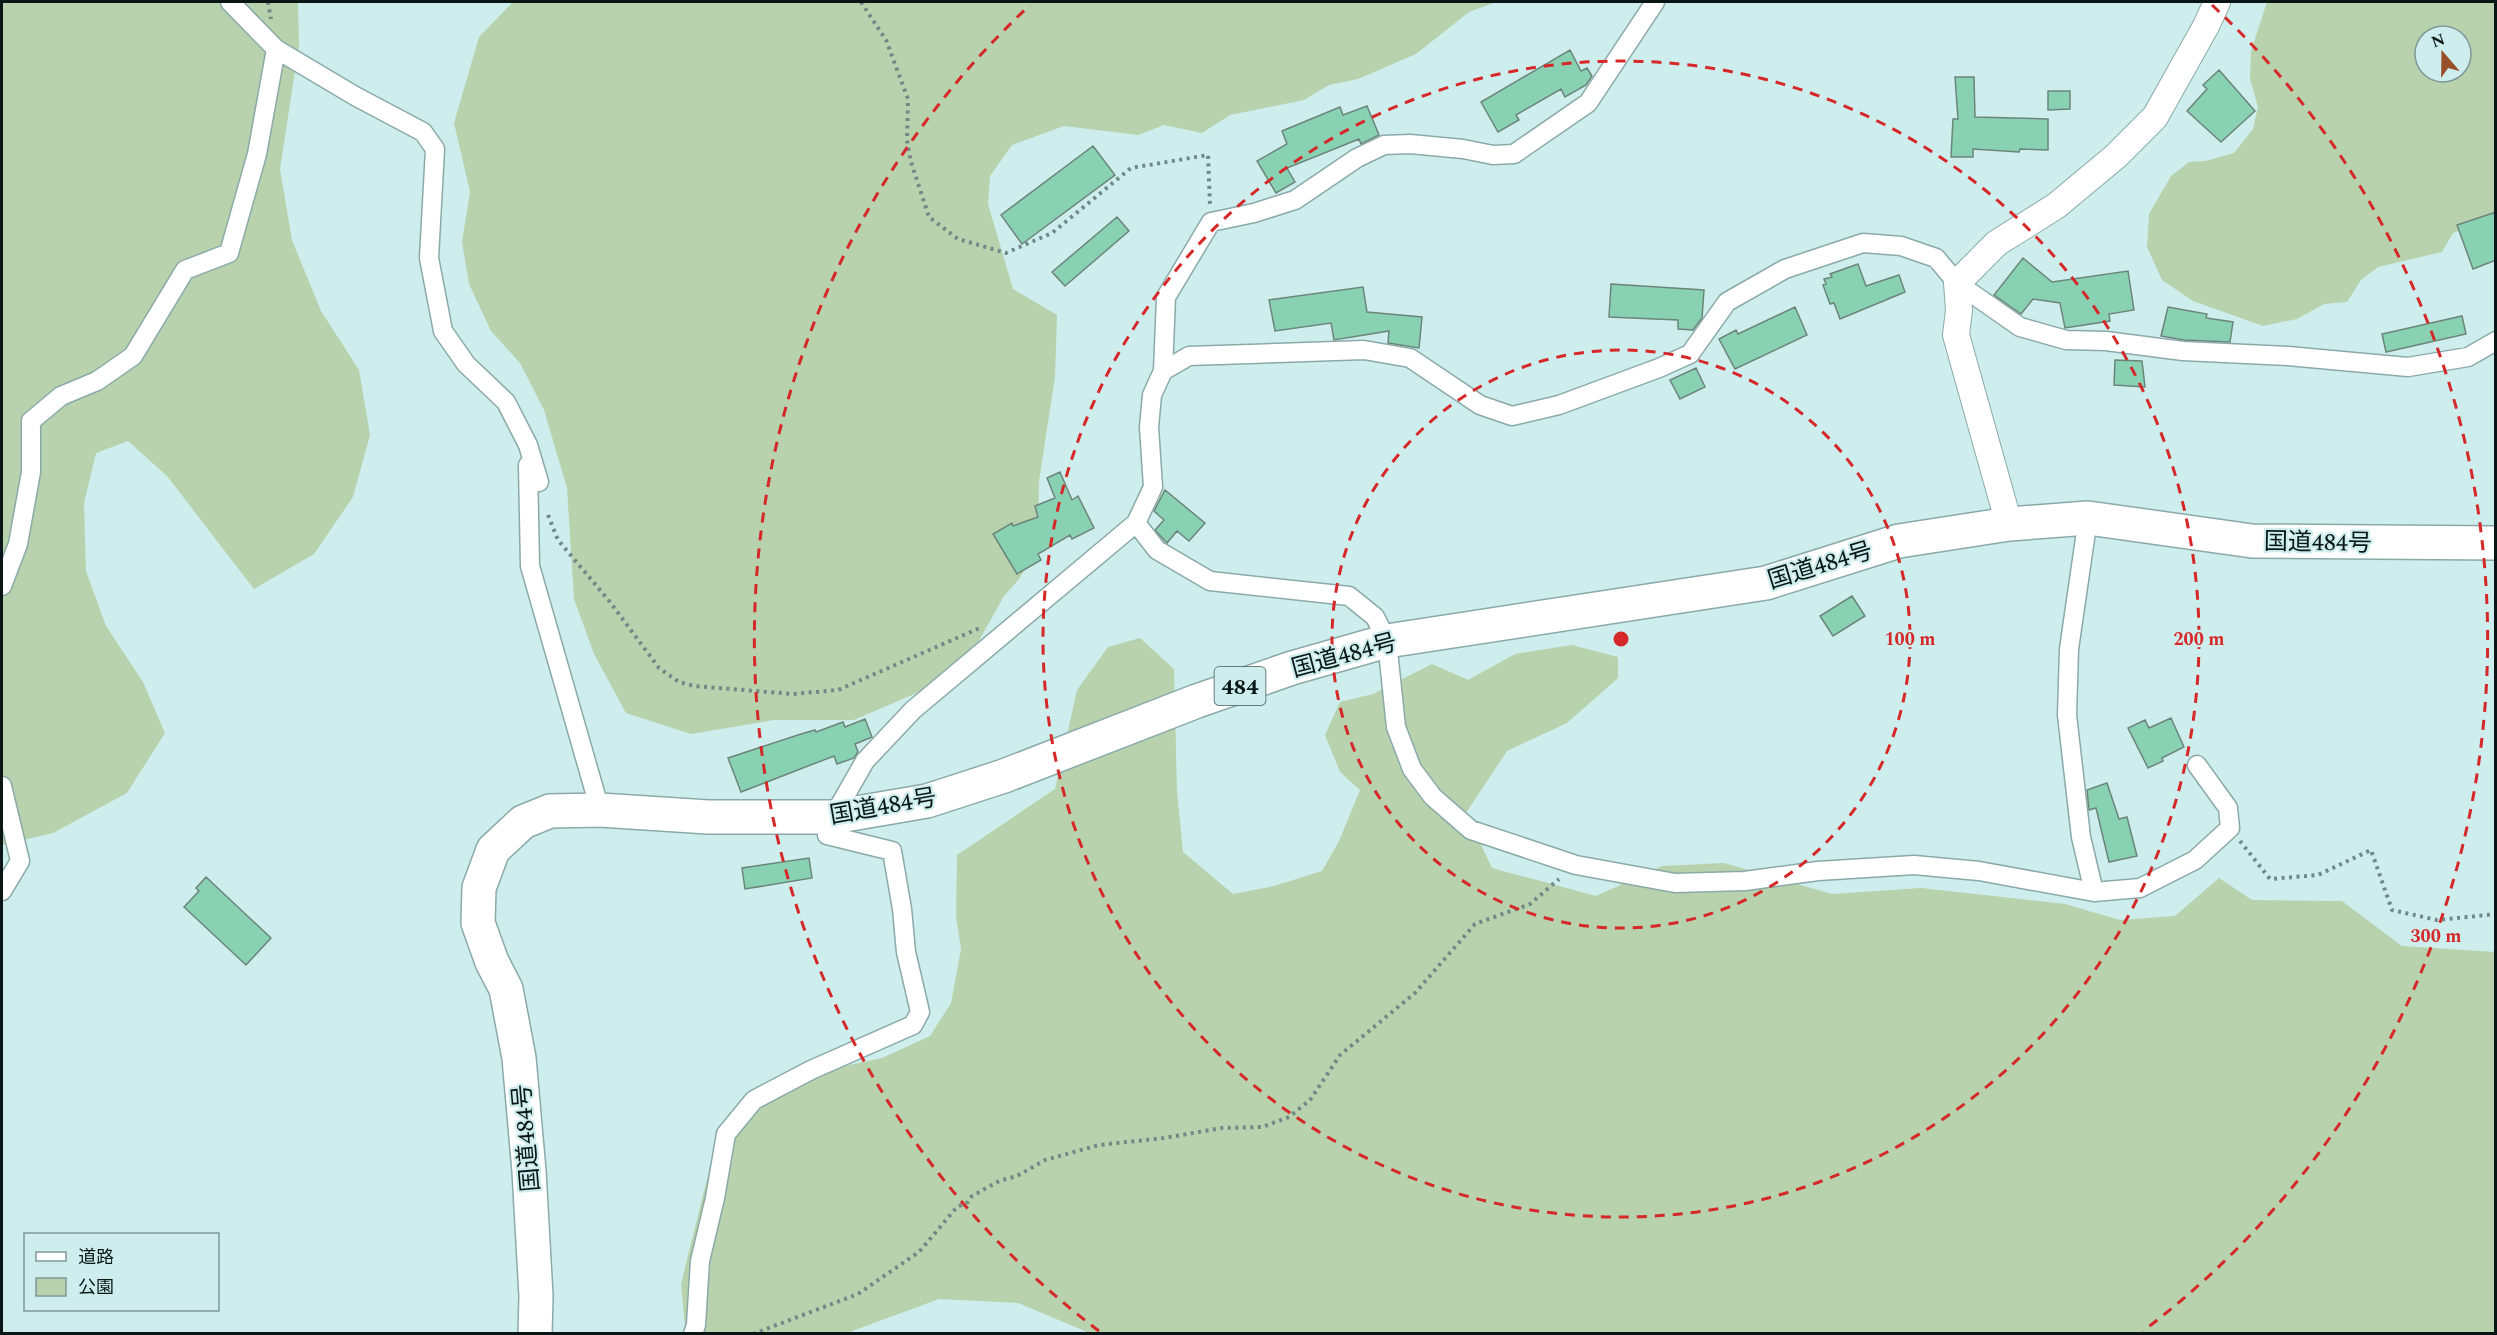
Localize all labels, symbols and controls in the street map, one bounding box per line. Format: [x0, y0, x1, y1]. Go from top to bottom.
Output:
north arrow [2413, 24, 2473, 84]
text: N [2428, 27, 2448, 54]
street label: 国道484号 [2264, 524, 2372, 562]
street label: 国道484号 [1763, 533, 1877, 599]
street label: 国道484号 [1287, 625, 1401, 687]
text: 100 m [1884, 626, 1936, 653]
text: 200 m [2173, 626, 2225, 653]
centre of rings [1611, 629, 1631, 649]
road number: 484 [1214, 667, 1266, 705]
street label: 国道484号 [827, 780, 939, 834]
text: 300 m [2410, 923, 2462, 950]
street label: 国道484号 [504, 1083, 550, 1193]
legend [24, 1233, 219, 1311]
text: 道路 [78, 1244, 114, 1271]
text: 公園 [78, 1274, 114, 1301]

